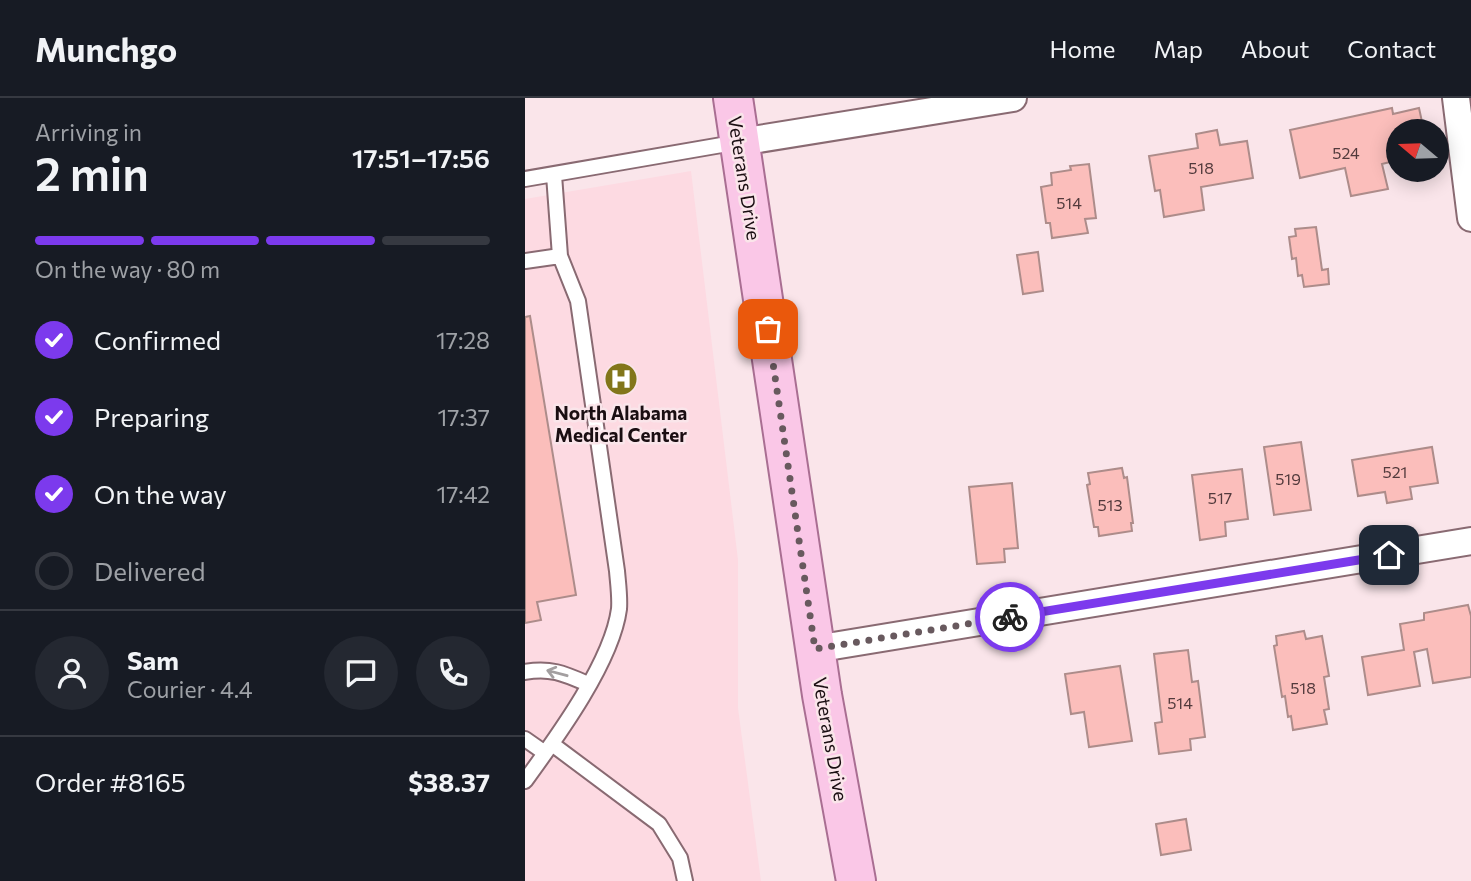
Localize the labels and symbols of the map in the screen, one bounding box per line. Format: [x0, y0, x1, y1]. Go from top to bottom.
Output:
street label: Veterans Drive [724, 114, 766, 242]
north arrow [1386, 119, 1449, 182]
house number: 524 [1332, 143, 1360, 162]
house number: 518 [1188, 158, 1214, 177]
house number: 514 [1056, 193, 1082, 212]
pin [738, 299, 798, 359]
hospital icon: North Alabama Medical Center [602, 360, 640, 398]
place label: North Alabama Medical Center [555, 401, 687, 446]
house number: 521 [1383, 462, 1407, 481]
house number: 519 [1275, 469, 1301, 488]
house number: 517 [1208, 488, 1232, 507]
house number: 513 [1097, 495, 1123, 514]
pin [1359, 525, 1419, 585]
courier [975, 582, 1045, 652]
one-way arrow [546, 666, 569, 679]
street label: Veterans Drive [809, 675, 853, 803]
house number: 518 [1290, 678, 1316, 697]
house number: 514 [1167, 693, 1193, 712]

